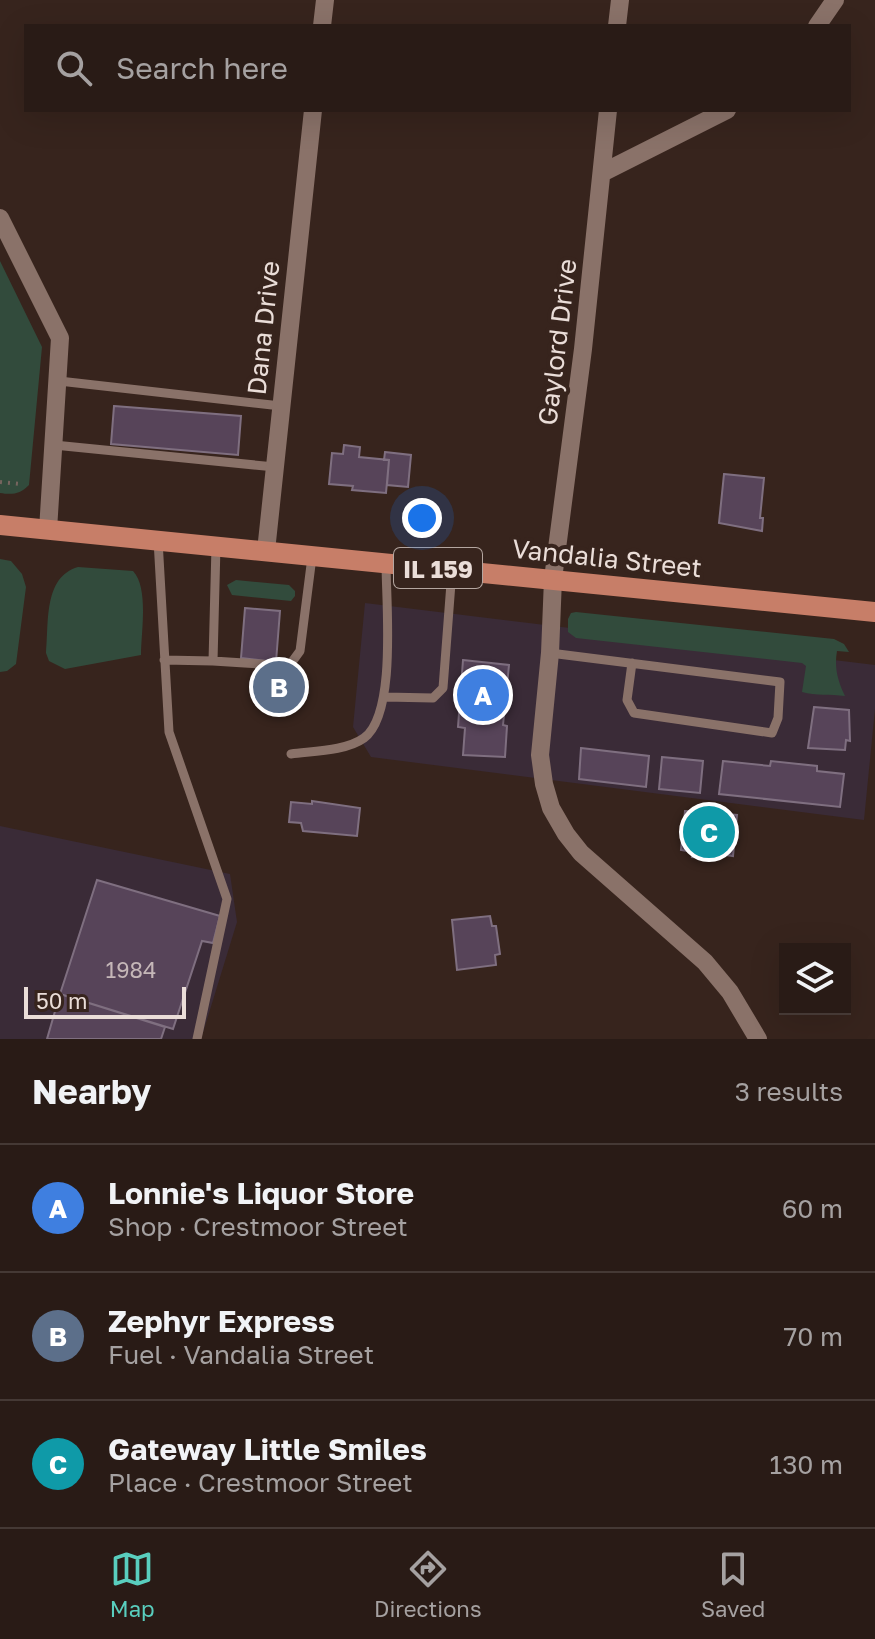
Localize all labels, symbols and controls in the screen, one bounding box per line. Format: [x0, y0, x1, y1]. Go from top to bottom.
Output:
search box [24, 24, 851, 112]
icon: search [52, 46, 96, 90]
text: Search here [116, 50, 288, 86]
street label: Gaylord Drive [531, 257, 583, 427]
street label: Dana Drive [241, 259, 285, 397]
your location [402, 498, 442, 538]
street label: Vandalia Street [511, 533, 703, 583]
road number: IL 159 [394, 548, 482, 588]
pin: B [253, 657, 305, 717]
pin: A [457, 665, 509, 725]
pin: C [683, 802, 735, 862]
map controls [779, 943, 851, 1015]
button: layers [779, 943, 851, 1015]
house number: 1984 [106, 956, 156, 983]
scale bar [24, 983, 186, 1019]
text: 50 m [36, 987, 87, 1014]
text: Nearby [32, 1071, 152, 1111]
text: 3 results [735, 1076, 843, 1107]
text: Lonnie's Liquor Store [108, 1175, 414, 1211]
text: A [49, 1193, 67, 1224]
text: 60 m [782, 1193, 843, 1224]
text: Shop · Crestmoor Street [108, 1211, 408, 1242]
text: Zephyr Express [108, 1303, 335, 1339]
text: B [49, 1321, 67, 1352]
text: 70 m [784, 1321, 843, 1352]
text: Fuel · Vandalia Street [108, 1339, 374, 1370]
text: Gateway Little Smiles [108, 1431, 427, 1467]
text: C [49, 1449, 67, 1480]
text: 130 m [770, 1449, 843, 1480]
text: Place · Crestmoor Street [108, 1467, 413, 1498]
tab: Map [110, 1547, 155, 1622]
tab: Directions [374, 1547, 482, 1622]
tab: Saved [701, 1547, 765, 1622]

